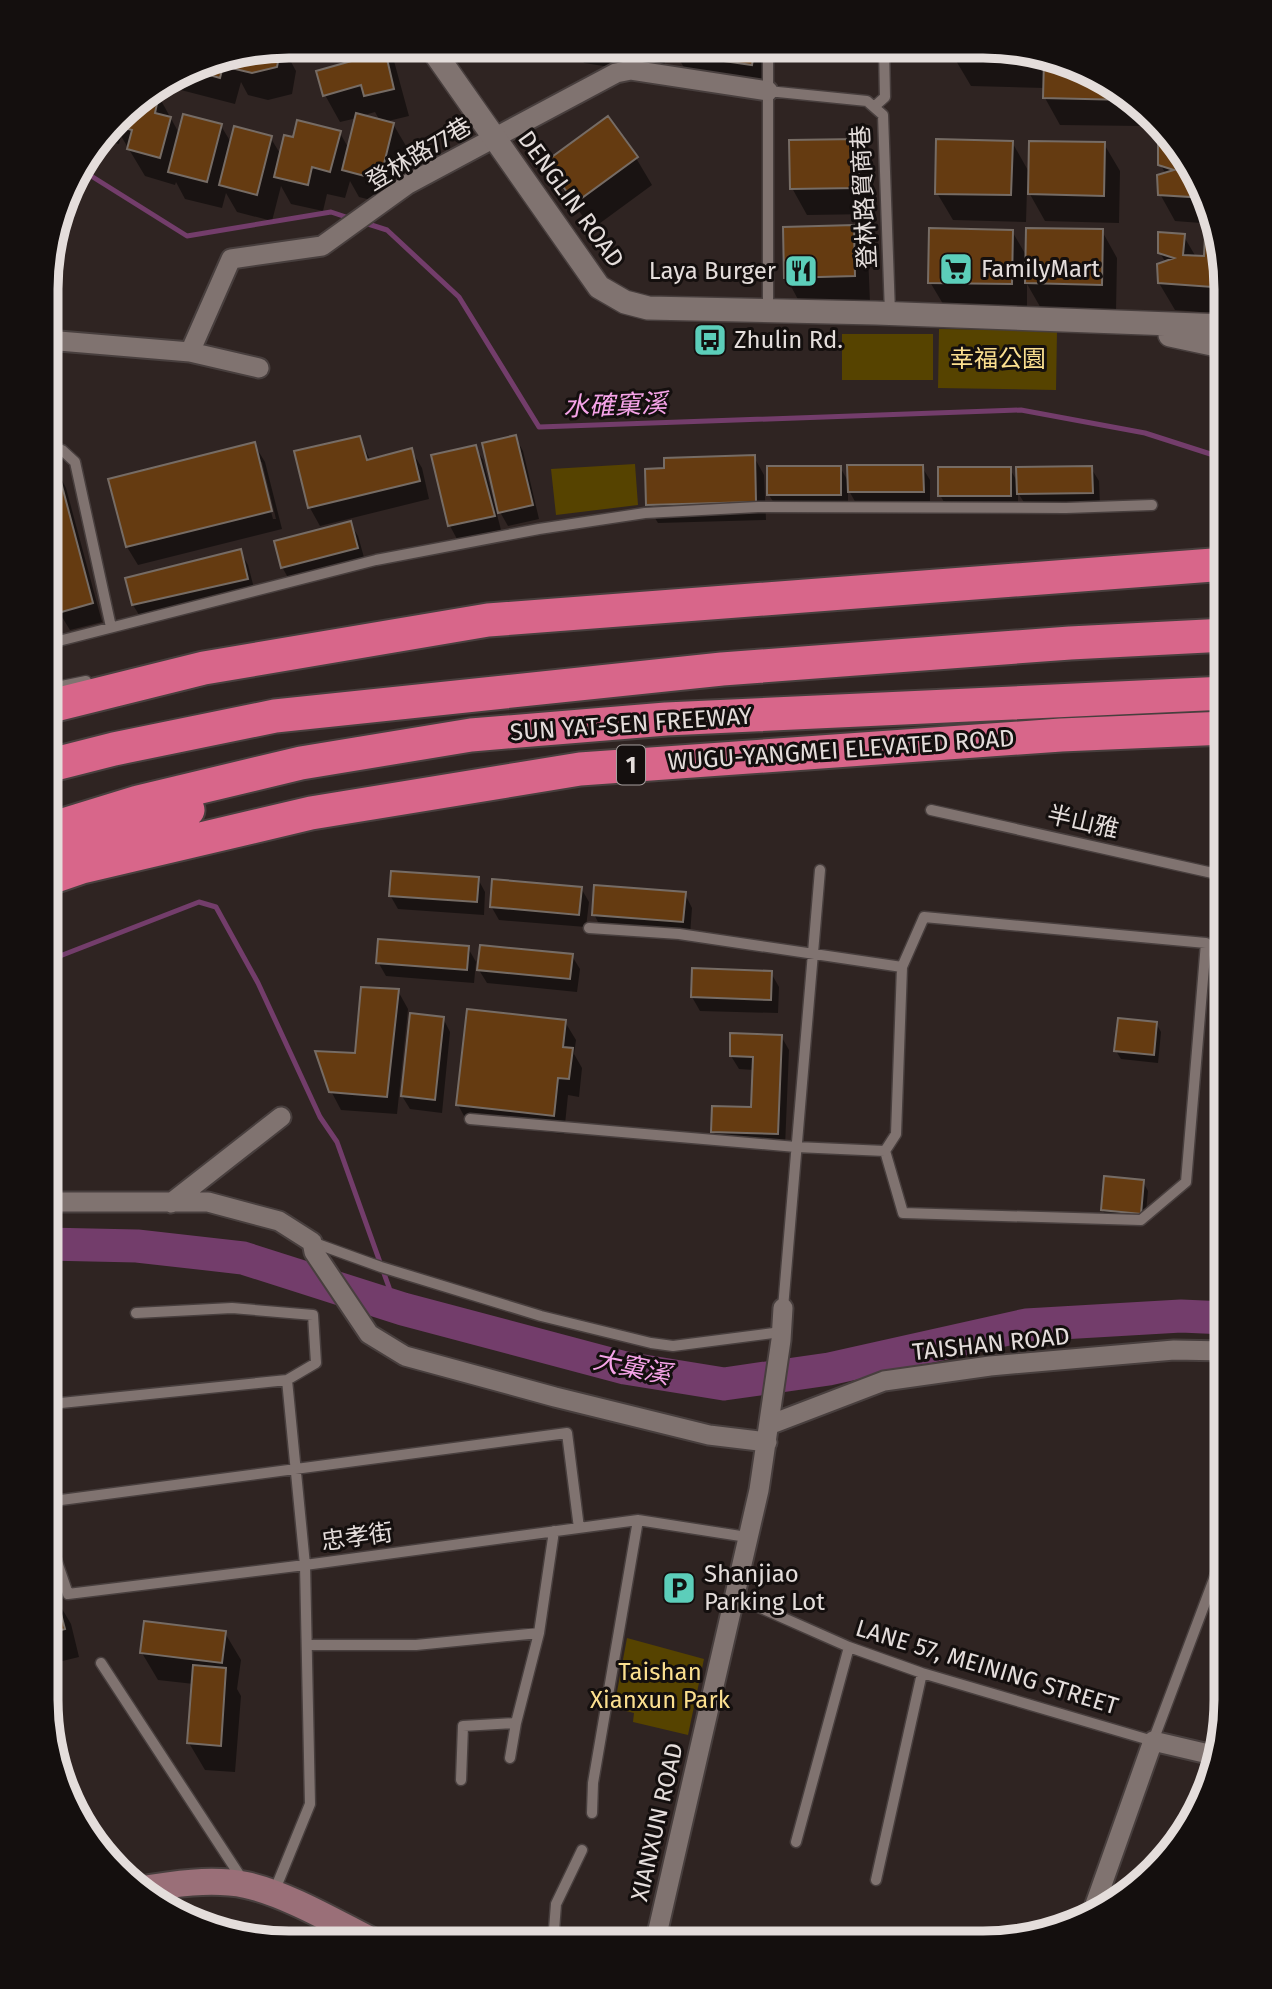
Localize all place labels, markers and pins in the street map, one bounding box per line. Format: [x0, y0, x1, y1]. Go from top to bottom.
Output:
supermarket icon: FamilyMart [937, 250, 975, 288]
restaurant icon: Laya Burger [782, 252, 820, 290]
place label: FamilyMart [981, 255, 1100, 283]
place label: Laya Burger [649, 257, 777, 285]
bus stop icon: Zhulin Rd. [691, 321, 729, 359]
place label: Zhulin Rd. [734, 326, 843, 354]
place label: Shanjiao Parking Lot [704, 1560, 825, 1616]
parking icon: Shanjiao Parking Lot [660, 1569, 698, 1607]

